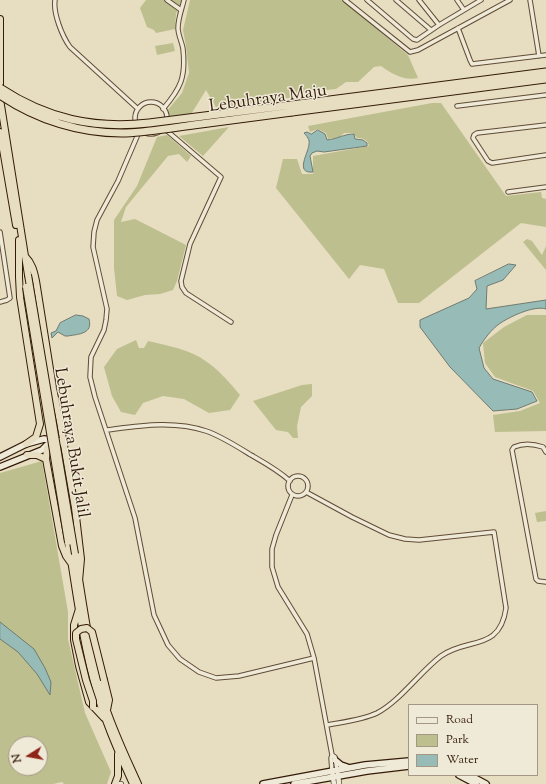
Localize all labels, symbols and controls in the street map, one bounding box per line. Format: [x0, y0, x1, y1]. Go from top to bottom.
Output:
street label: Lebuhraya Maju [208, 82, 328, 118]
street label: Lebuhraya Bukit Jalil [48, 366, 92, 520]
legend [408, 704, 538, 776]
text: Road [446, 711, 473, 729]
text: Park [446, 731, 469, 749]
north arrow [8, 736, 48, 776]
text: Water [446, 751, 478, 769]
text: N [9, 752, 26, 764]

